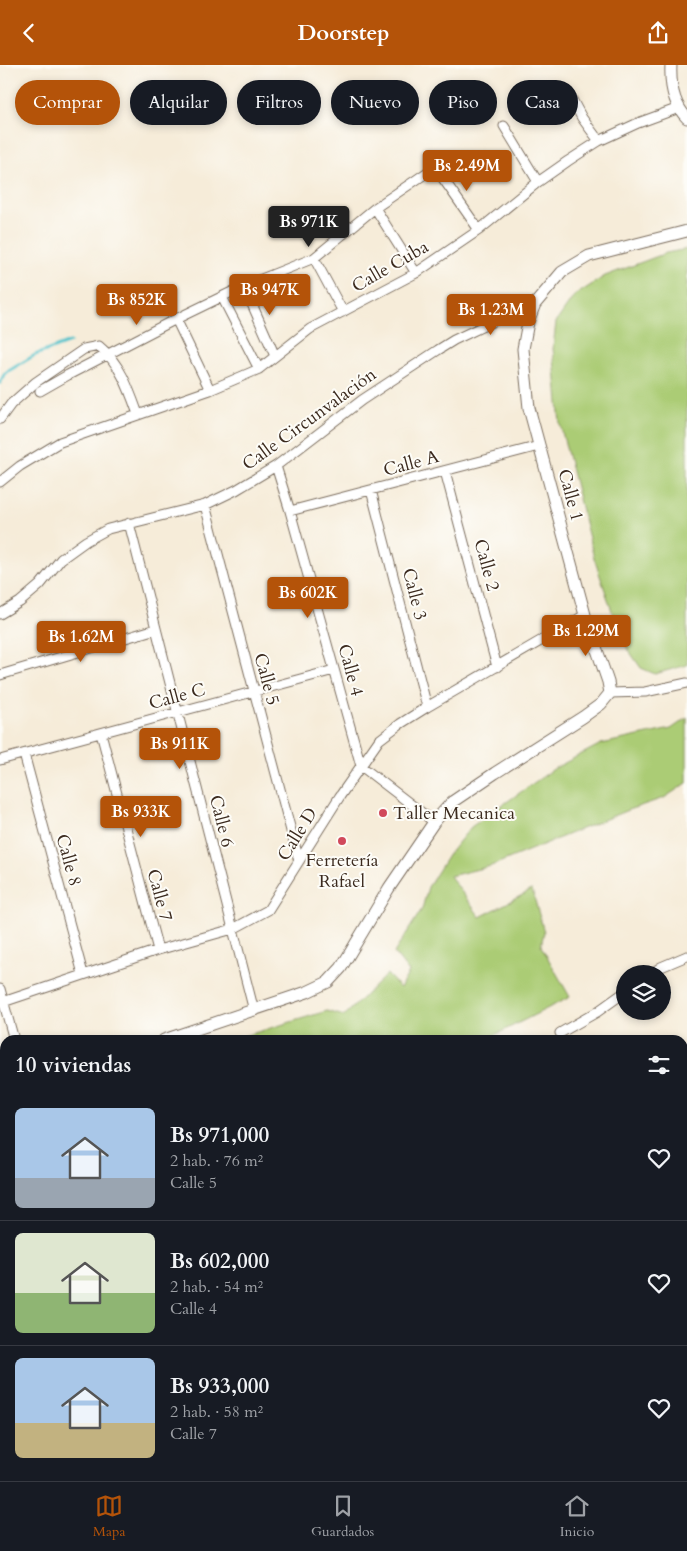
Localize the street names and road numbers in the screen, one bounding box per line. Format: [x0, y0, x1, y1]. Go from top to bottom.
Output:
street label: Calle Cuba [347, 234, 433, 298]
street label: Calle Circunvalación [237, 362, 382, 477]
street label: Calle A [381, 444, 442, 483]
street label: Calle 1 [552, 466, 589, 524]
street label: Calle 2 [468, 536, 505, 594]
street label: Calle 3 [396, 565, 433, 623]
street label: Calle 4 [332, 641, 369, 699]
street label: Calle 5 [248, 650, 285, 708]
street label: Calle C [146, 677, 208, 716]
street label: Calle 6 [203, 792, 240, 850]
street label: Calle D [271, 803, 323, 866]
street label: Calle 8 [50, 831, 87, 889]
street label: Calle 7 [141, 866, 178, 924]

